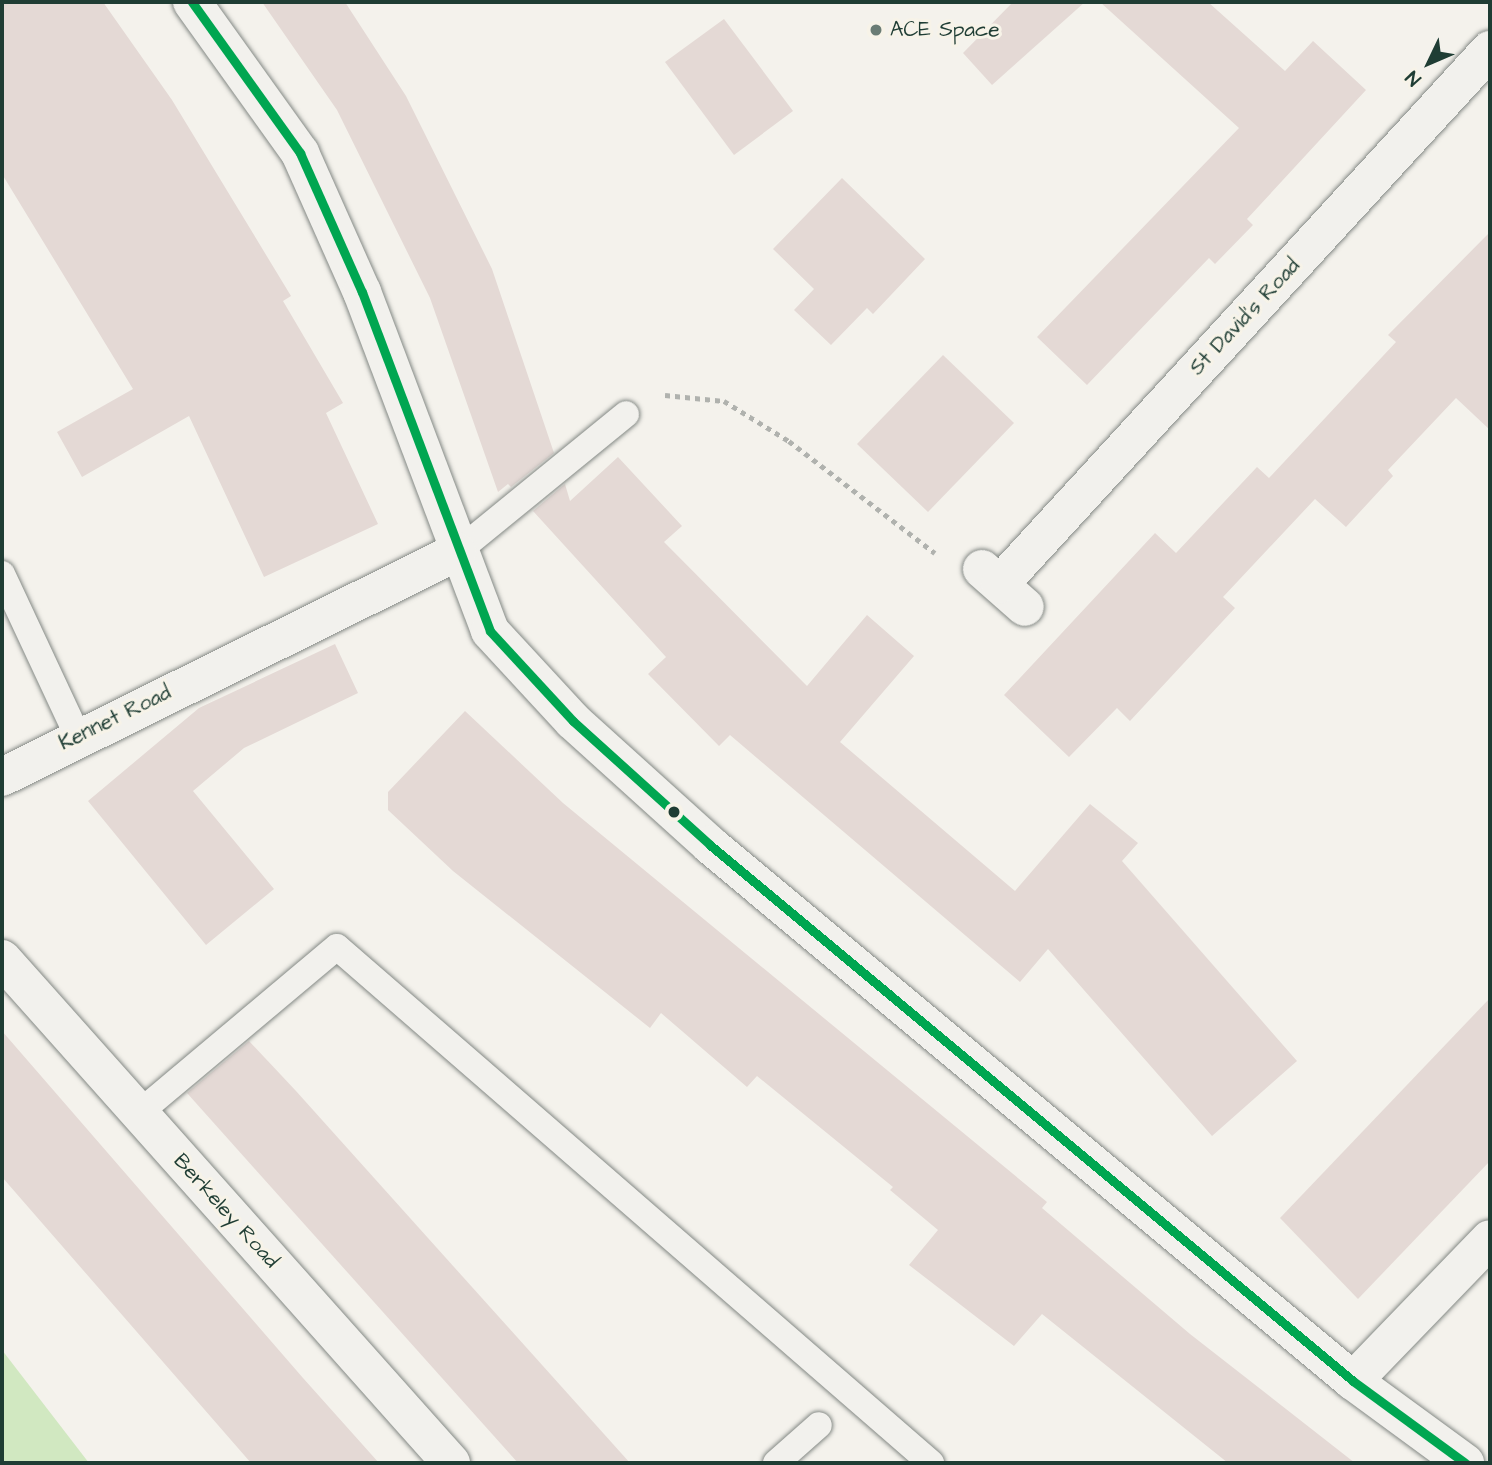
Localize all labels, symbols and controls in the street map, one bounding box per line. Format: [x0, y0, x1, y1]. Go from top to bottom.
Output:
place label: ACE Space [890, 17, 1000, 43]
marker: ACE Space [868, 22, 884, 38]
north arrow [1394, 28, 1464, 98]
text: N [1400, 64, 1427, 92]
street label: St David's Road [1185, 254, 1305, 380]
street label: Kennet Road [55, 680, 175, 756]
unlabelled marker [667, 805, 681, 819]
street label: Berkeley Road [168, 1149, 284, 1273]

